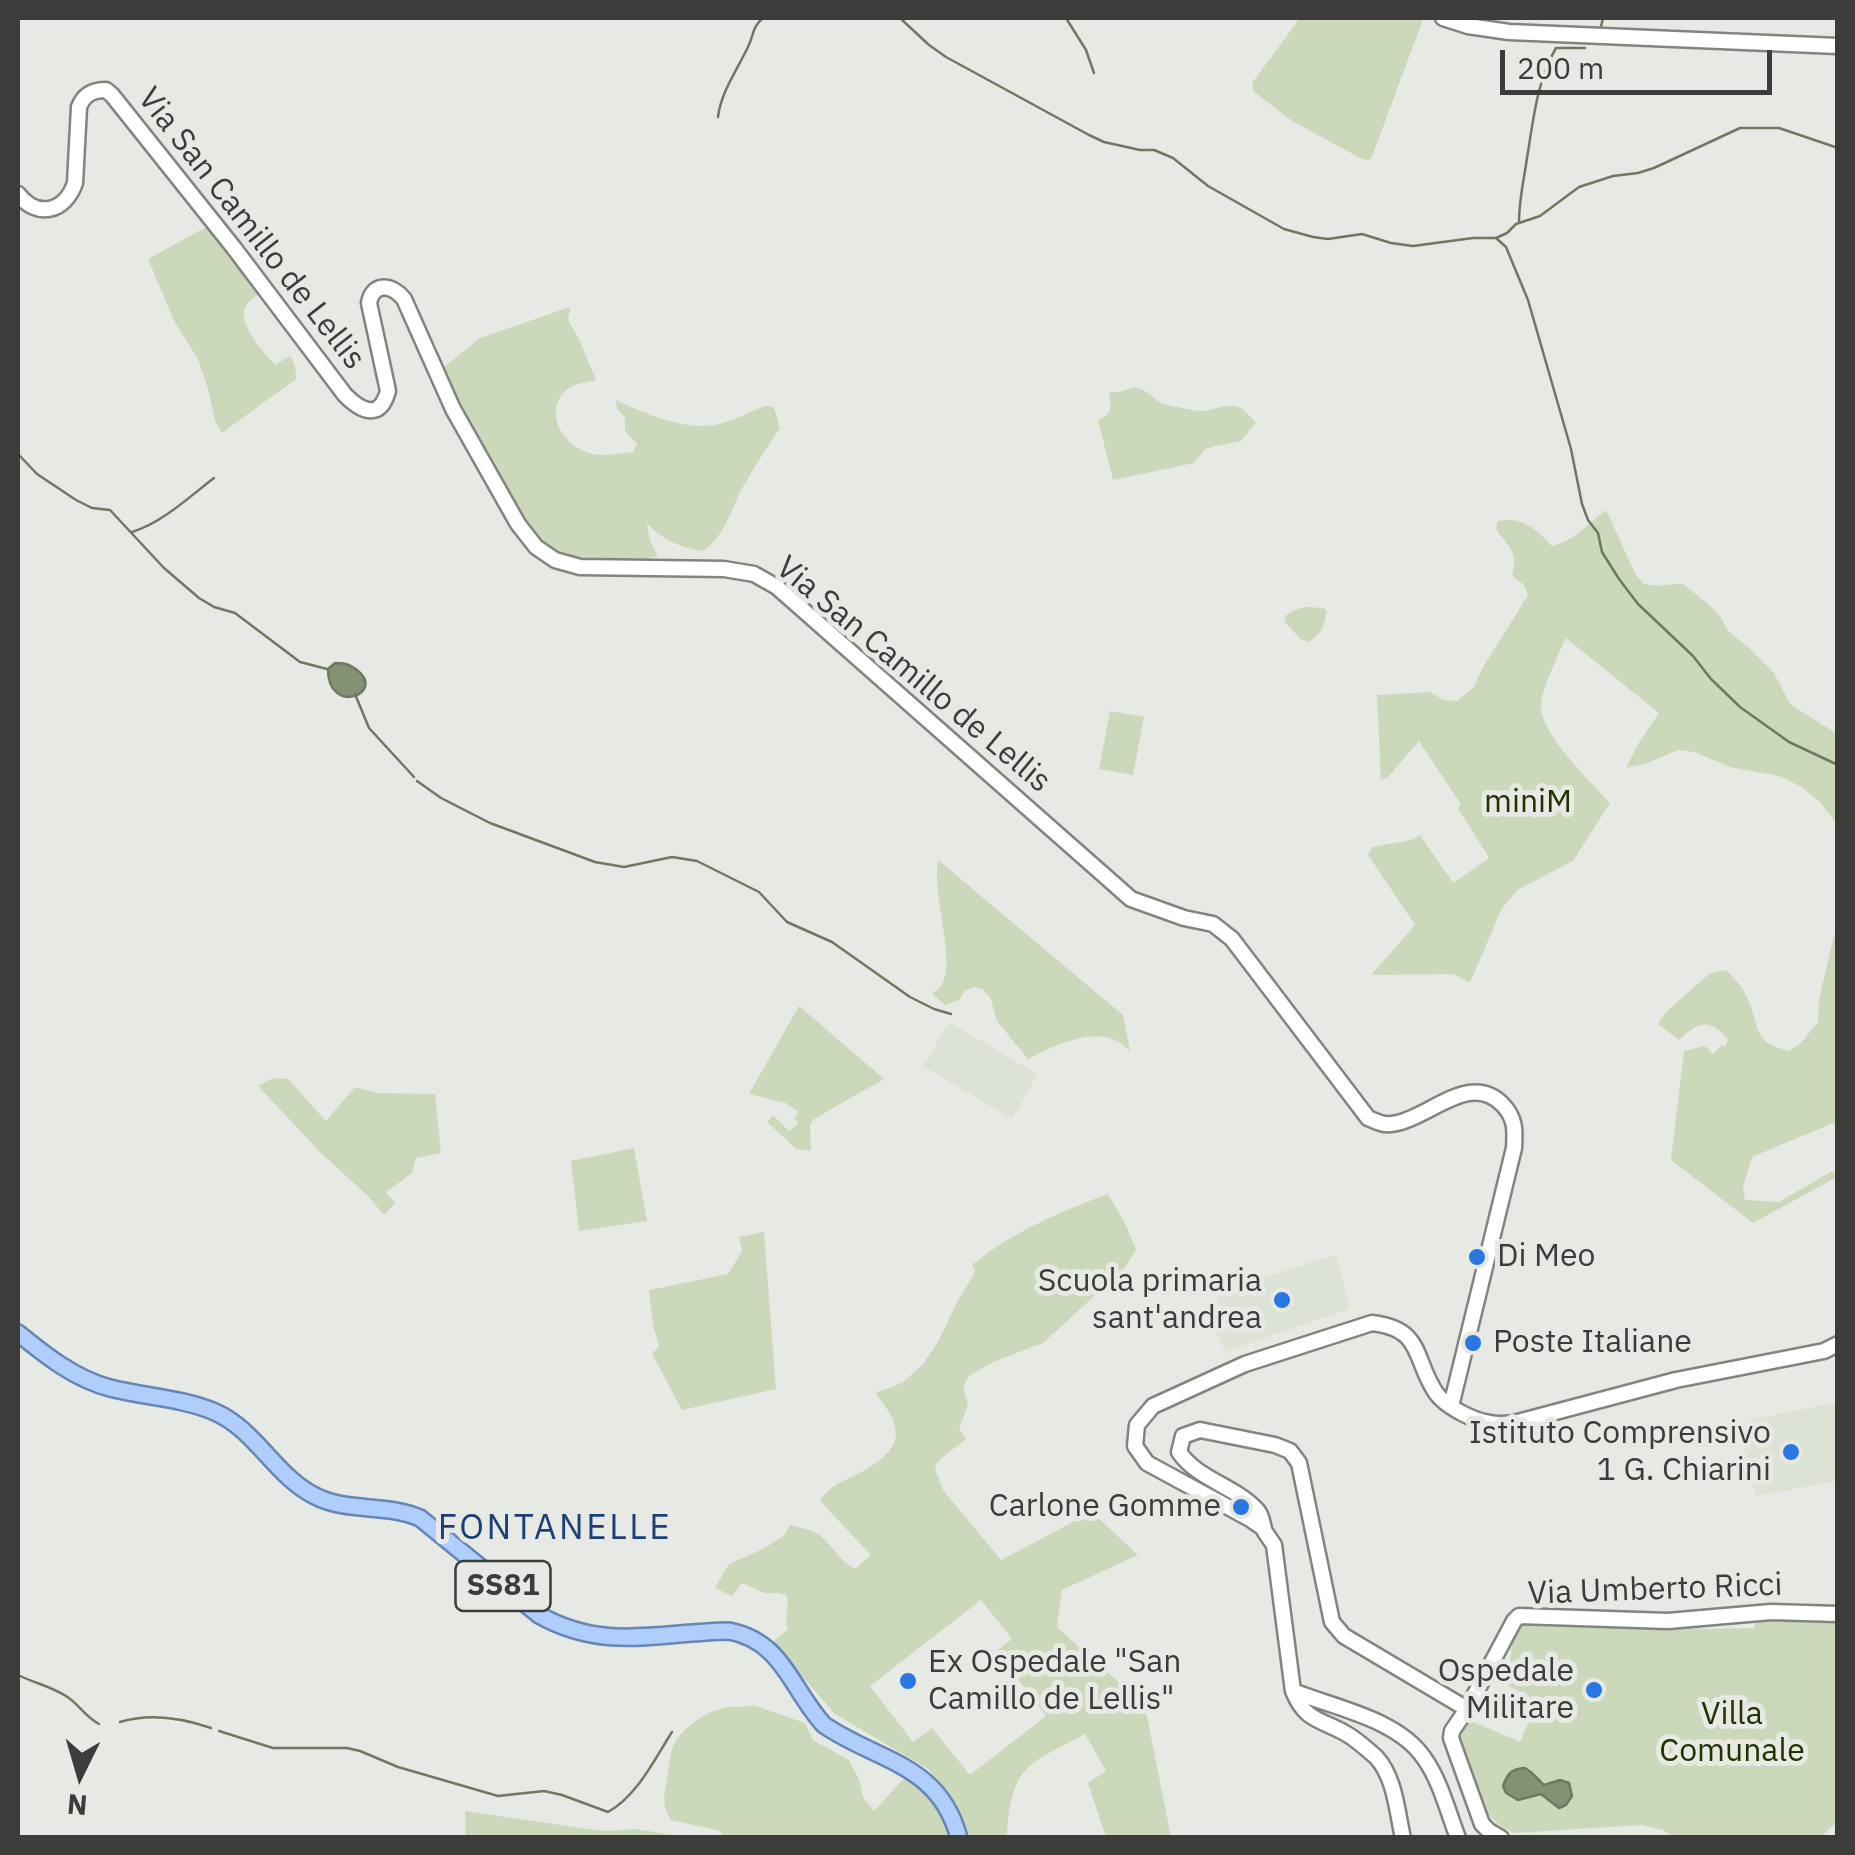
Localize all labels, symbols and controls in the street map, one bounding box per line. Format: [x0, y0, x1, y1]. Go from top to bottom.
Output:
scale bar [1505, 30, 1778, 92]
text: 200 m [1517, 48, 1604, 87]
street label: Via San Camillo de Lellis [129, 80, 373, 378]
street label: Via San Camillo de Lellis [768, 549, 1058, 801]
park label: miniM [1484, 784, 1572, 822]
place label: Di Meo [1497, 1238, 1595, 1276]
marker: Di Meo [1466, 1246, 1488, 1268]
place label: Scuola primaria sant'andrea [1038, 1263, 1262, 1338]
marker: Scuola primaria sant'andrea [1271, 1289, 1293, 1311]
place label: Poste Italiane [1493, 1324, 1692, 1362]
marker: Poste Italiane [1462, 1332, 1484, 1354]
place label: Istituto Comprensivo 1 G. Chiarini [1469, 1415, 1771, 1490]
marker: Istituto Comprensivo 1 G. Chiarini [1780, 1441, 1802, 1463]
place label: Carlone Gomme [989, 1488, 1221, 1526]
marker: Carlone Gomme [1230, 1496, 1252, 1518]
district label: FONTANELLE [438, 1508, 672, 1550]
road number: SS81 [456, 1561, 550, 1611]
street label: Via Umberto Ricci [1527, 1566, 1783, 1614]
place label: Ex Ospedale "San Camillo de Lellis" [928, 1644, 1182, 1719]
place label: Ospedale Militare [1438, 1653, 1574, 1728]
marker: Ex Ospedale "San Camillo de Lellis" [897, 1670, 919, 1692]
marker: Ospedale Militare [1583, 1679, 1605, 1701]
park label: Villa Comunale [1659, 1696, 1805, 1771]
north arrow [30, 1725, 130, 1825]
text: N [66, 1786, 89, 1825]

